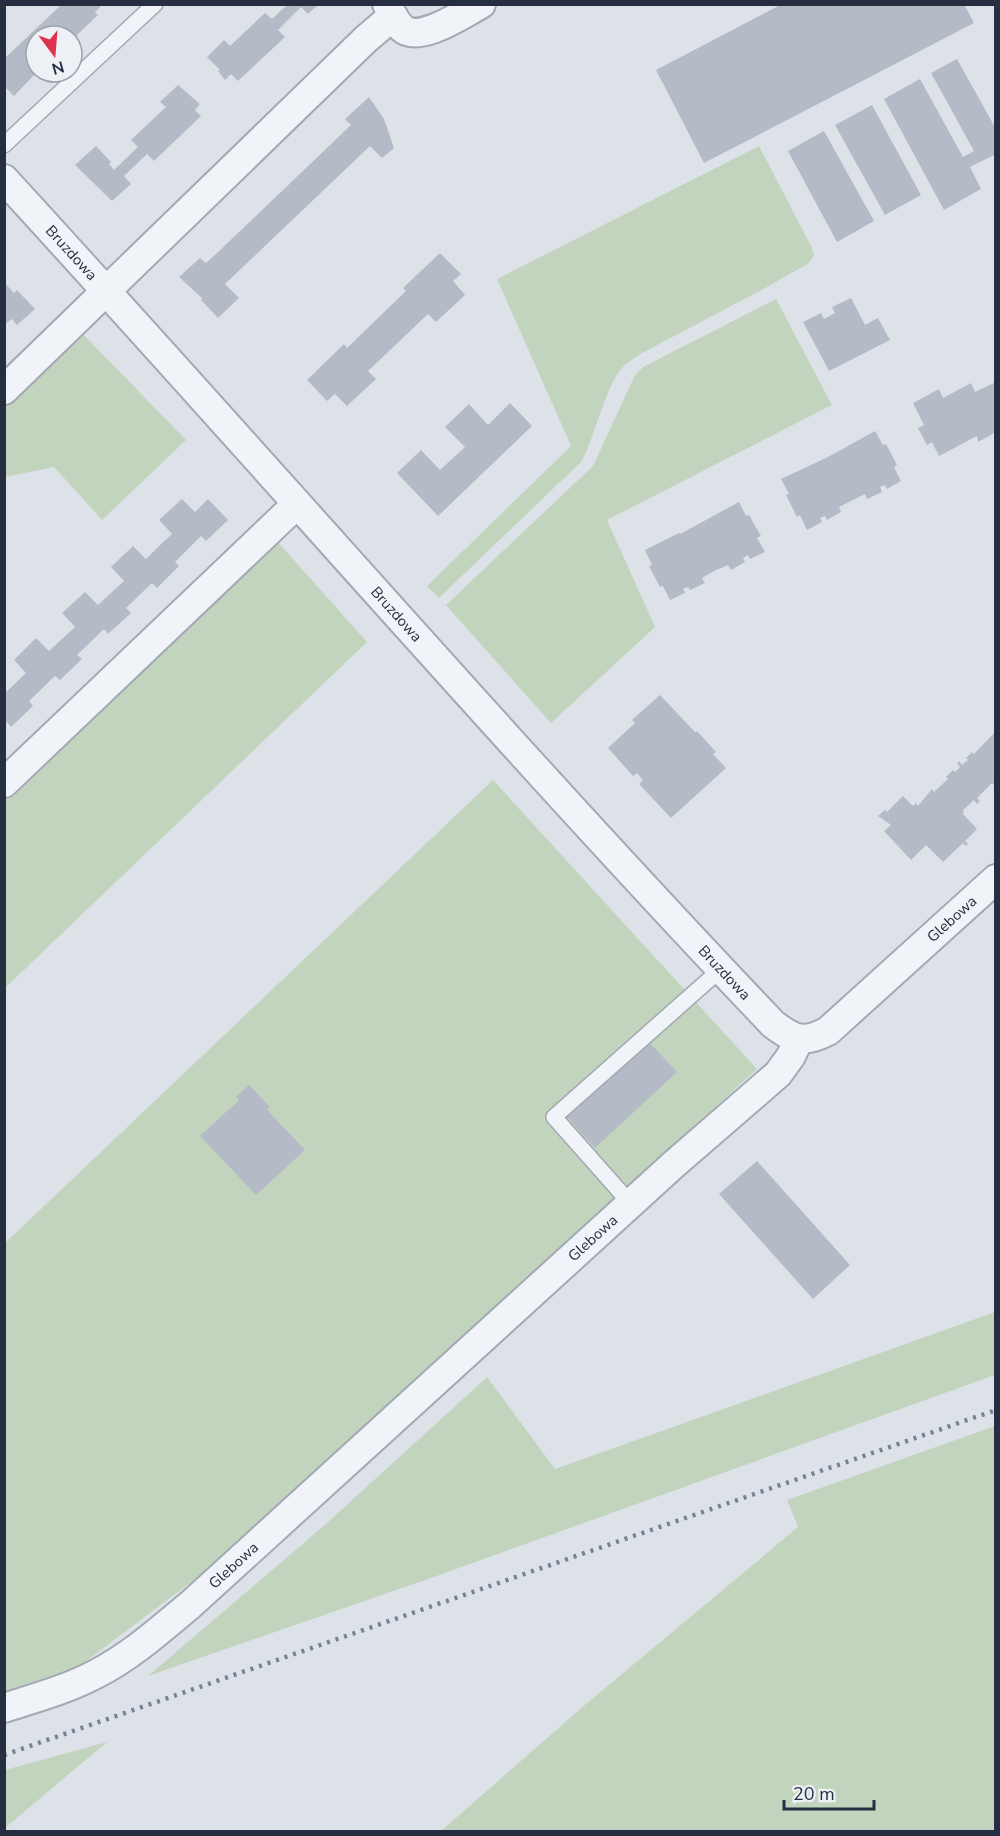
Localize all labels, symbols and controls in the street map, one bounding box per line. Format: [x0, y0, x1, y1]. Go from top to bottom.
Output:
north arrow [24, 24, 84, 84]
text: N [49, 55, 67, 80]
street label: Bruzdowa [41, 221, 102, 285]
street label: Bruzdowa [366, 582, 427, 646]
street label: Glebowa [923, 891, 981, 947]
street label: Bruzdowa [694, 941, 755, 1004]
street label: Glebowa [564, 1210, 622, 1266]
street label: Glebowa [204, 1537, 263, 1593]
scale bar [784, 1773, 874, 1811]
text: 20 m [793, 1782, 835, 1806]

